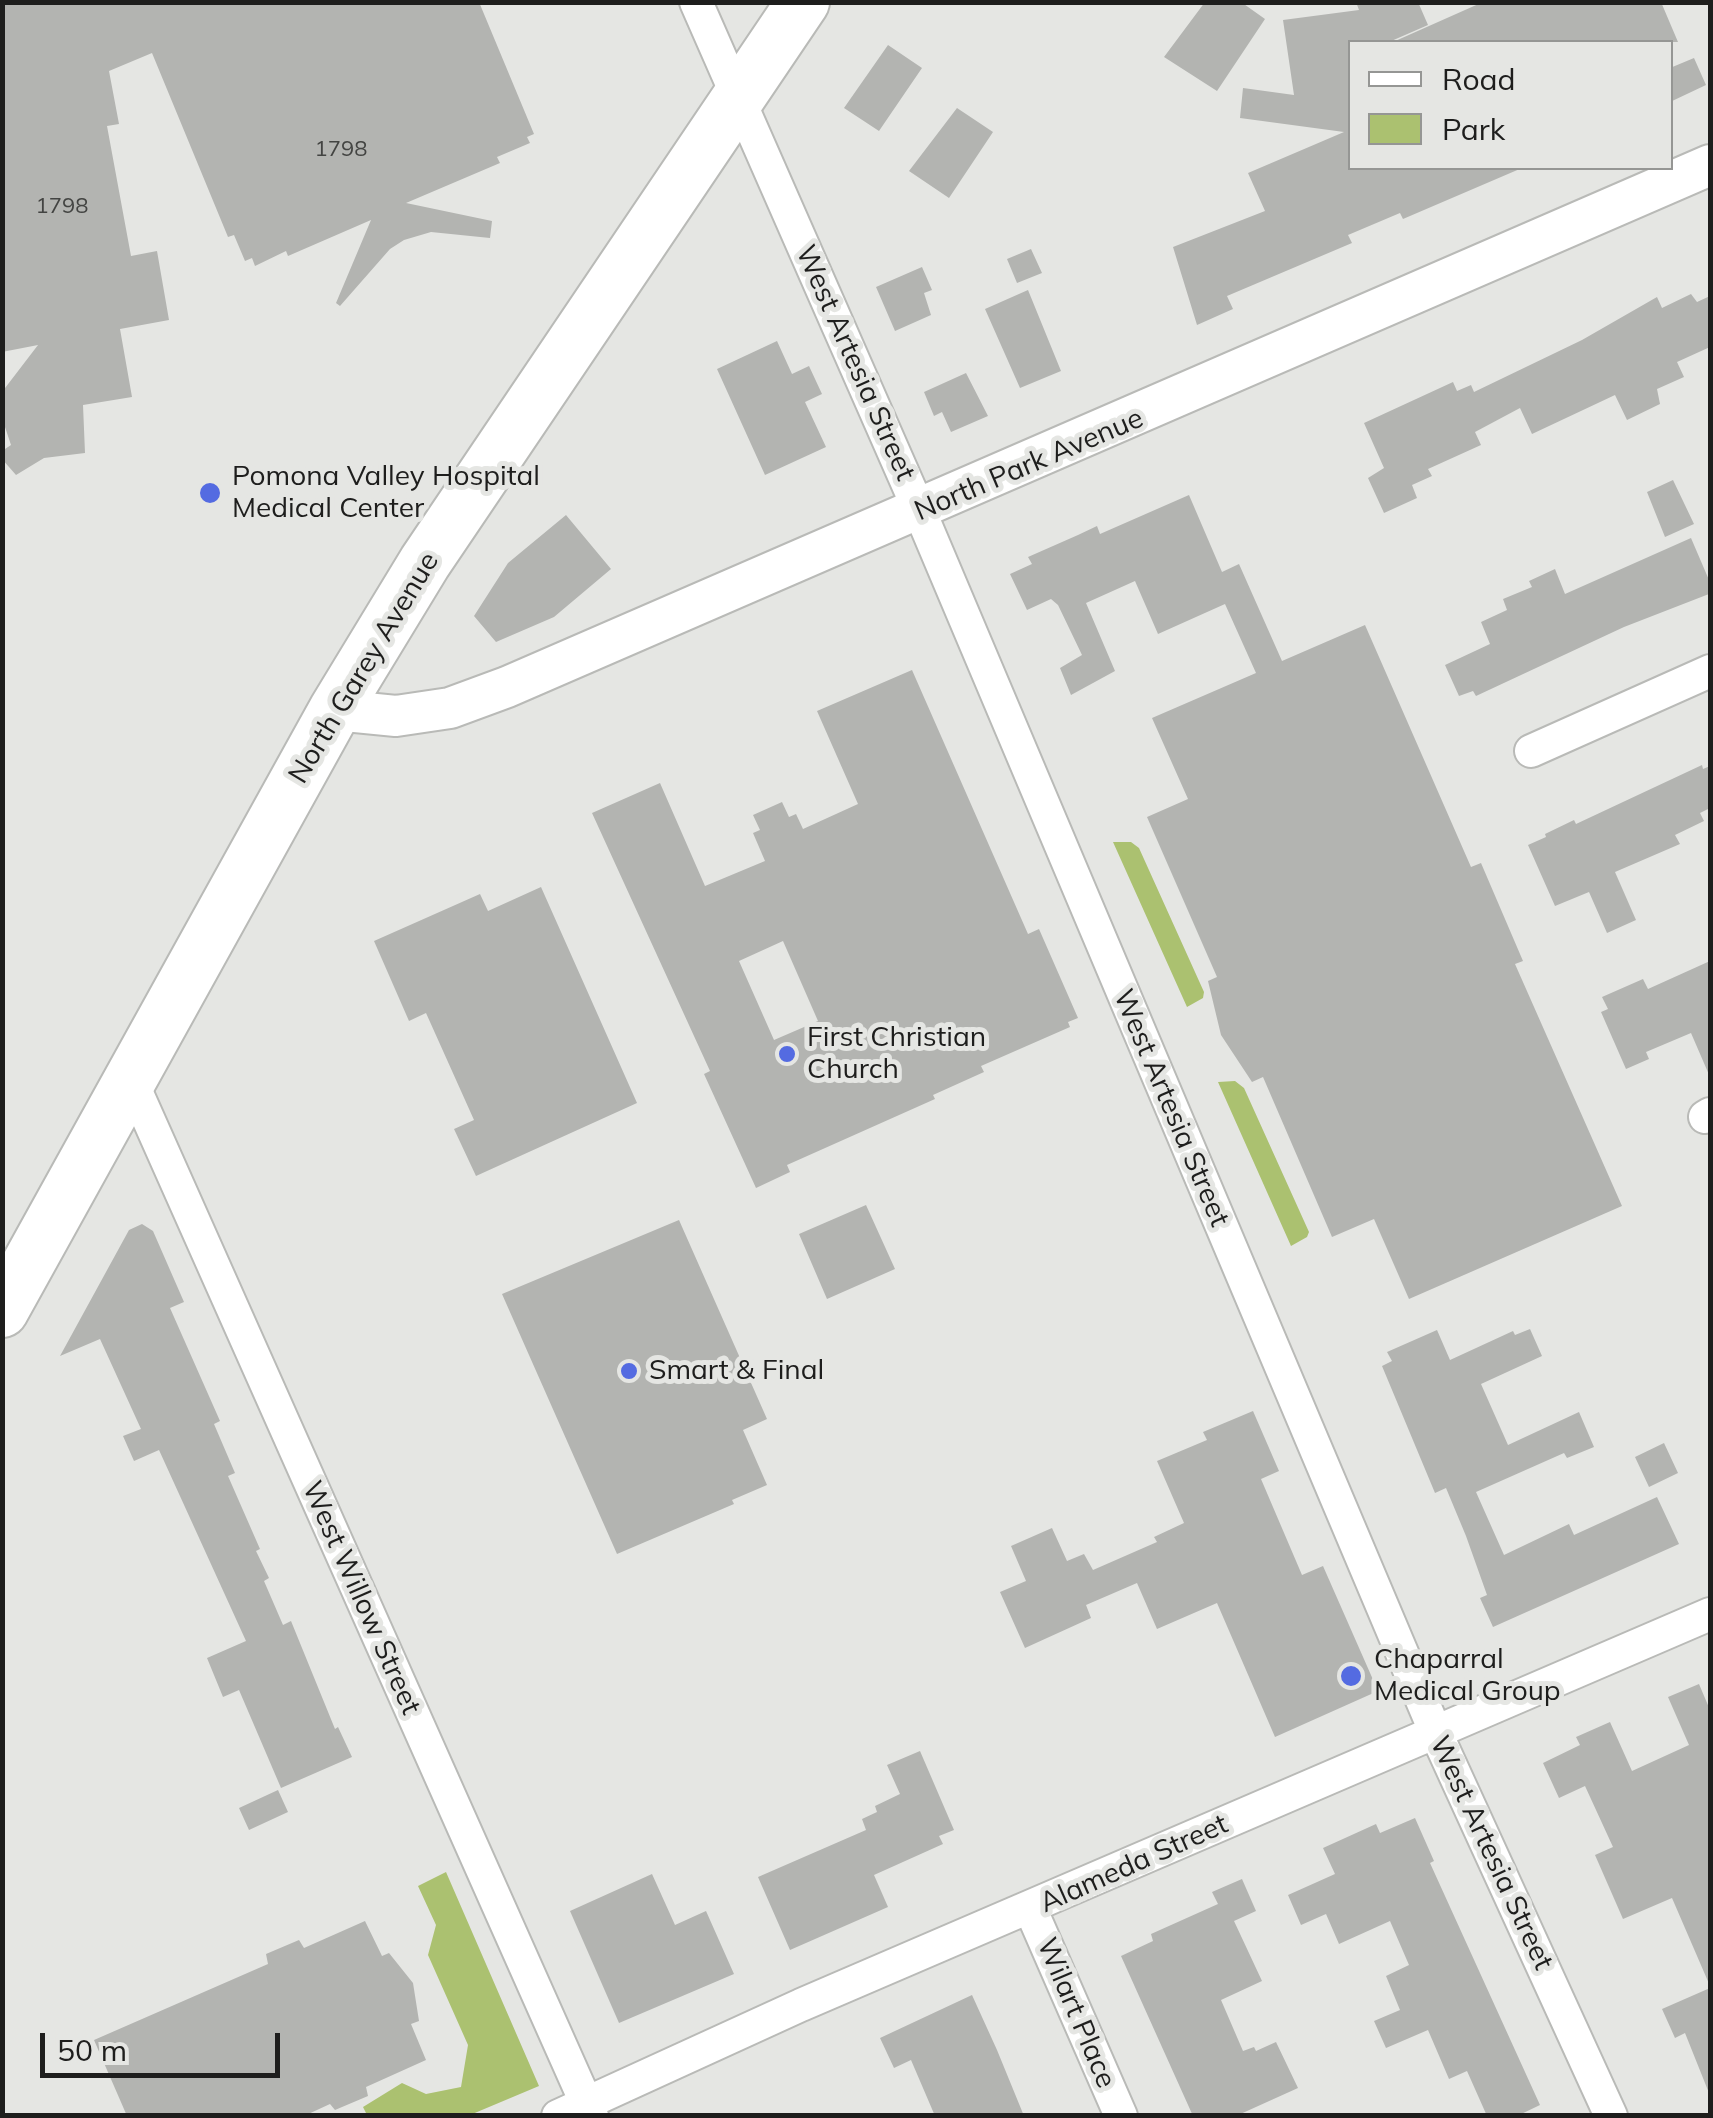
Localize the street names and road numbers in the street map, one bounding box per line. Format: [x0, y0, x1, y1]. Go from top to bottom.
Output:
street label: West Artesia Street [788, 240, 922, 486]
street label: North Park Avenue [910, 402, 1148, 528]
street label: North Garey Avenue [282, 546, 446, 790]
street label: West Artesia Street [1106, 985, 1236, 1231]
street label: West Willow Street [294, 1476, 428, 1720]
street label: West Artesia Street [1422, 1731, 1560, 1975]
street label: Alameda Street [1035, 1808, 1233, 1920]
street label: Wilart Place [1029, 1933, 1123, 2093]

